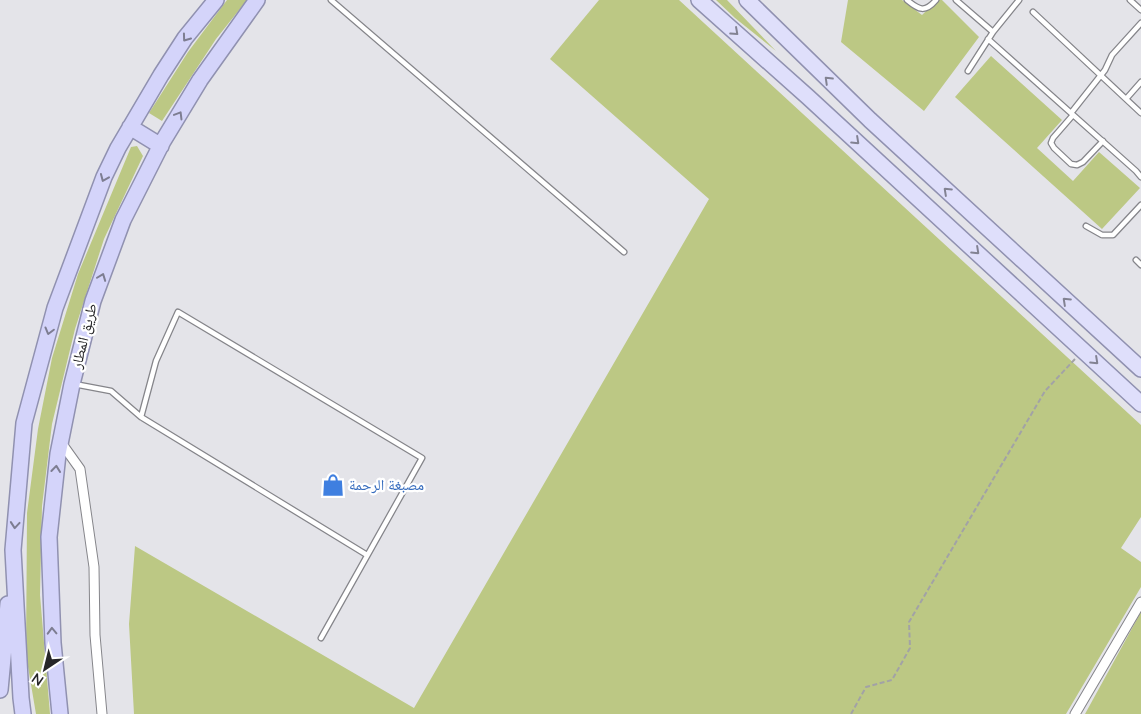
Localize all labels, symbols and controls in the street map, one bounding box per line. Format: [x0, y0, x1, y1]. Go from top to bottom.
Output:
one-way arrow [730, 27, 739, 36]
one-way arrow [183, 32, 191, 41]
one-way arrow [825, 77, 834, 86]
one-way arrow [173, 111, 183, 120]
one-way arrow [851, 135, 860, 144]
one-way arrow [99, 173, 110, 182]
one-way arrow [943, 188, 952, 197]
one-way arrow [970, 245, 979, 254]
one-way arrow [96, 273, 106, 282]
one-way arrow [1063, 298, 1072, 307]
street label: طريق المطار [66, 301, 102, 372]
one-way arrow [44, 327, 54, 335]
one-way arrow [1090, 355, 1099, 364]
one-way arrow [50, 464, 61, 472]
shop icon: مصبغة الرحمة [320, 472, 346, 498]
place label: مصبغة الرحمة [349, 475, 424, 494]
one-way arrow [10, 521, 21, 529]
one-way arrow [47, 626, 58, 634]
north arrow [20, 644, 70, 694]
text: N [28, 669, 47, 690]

